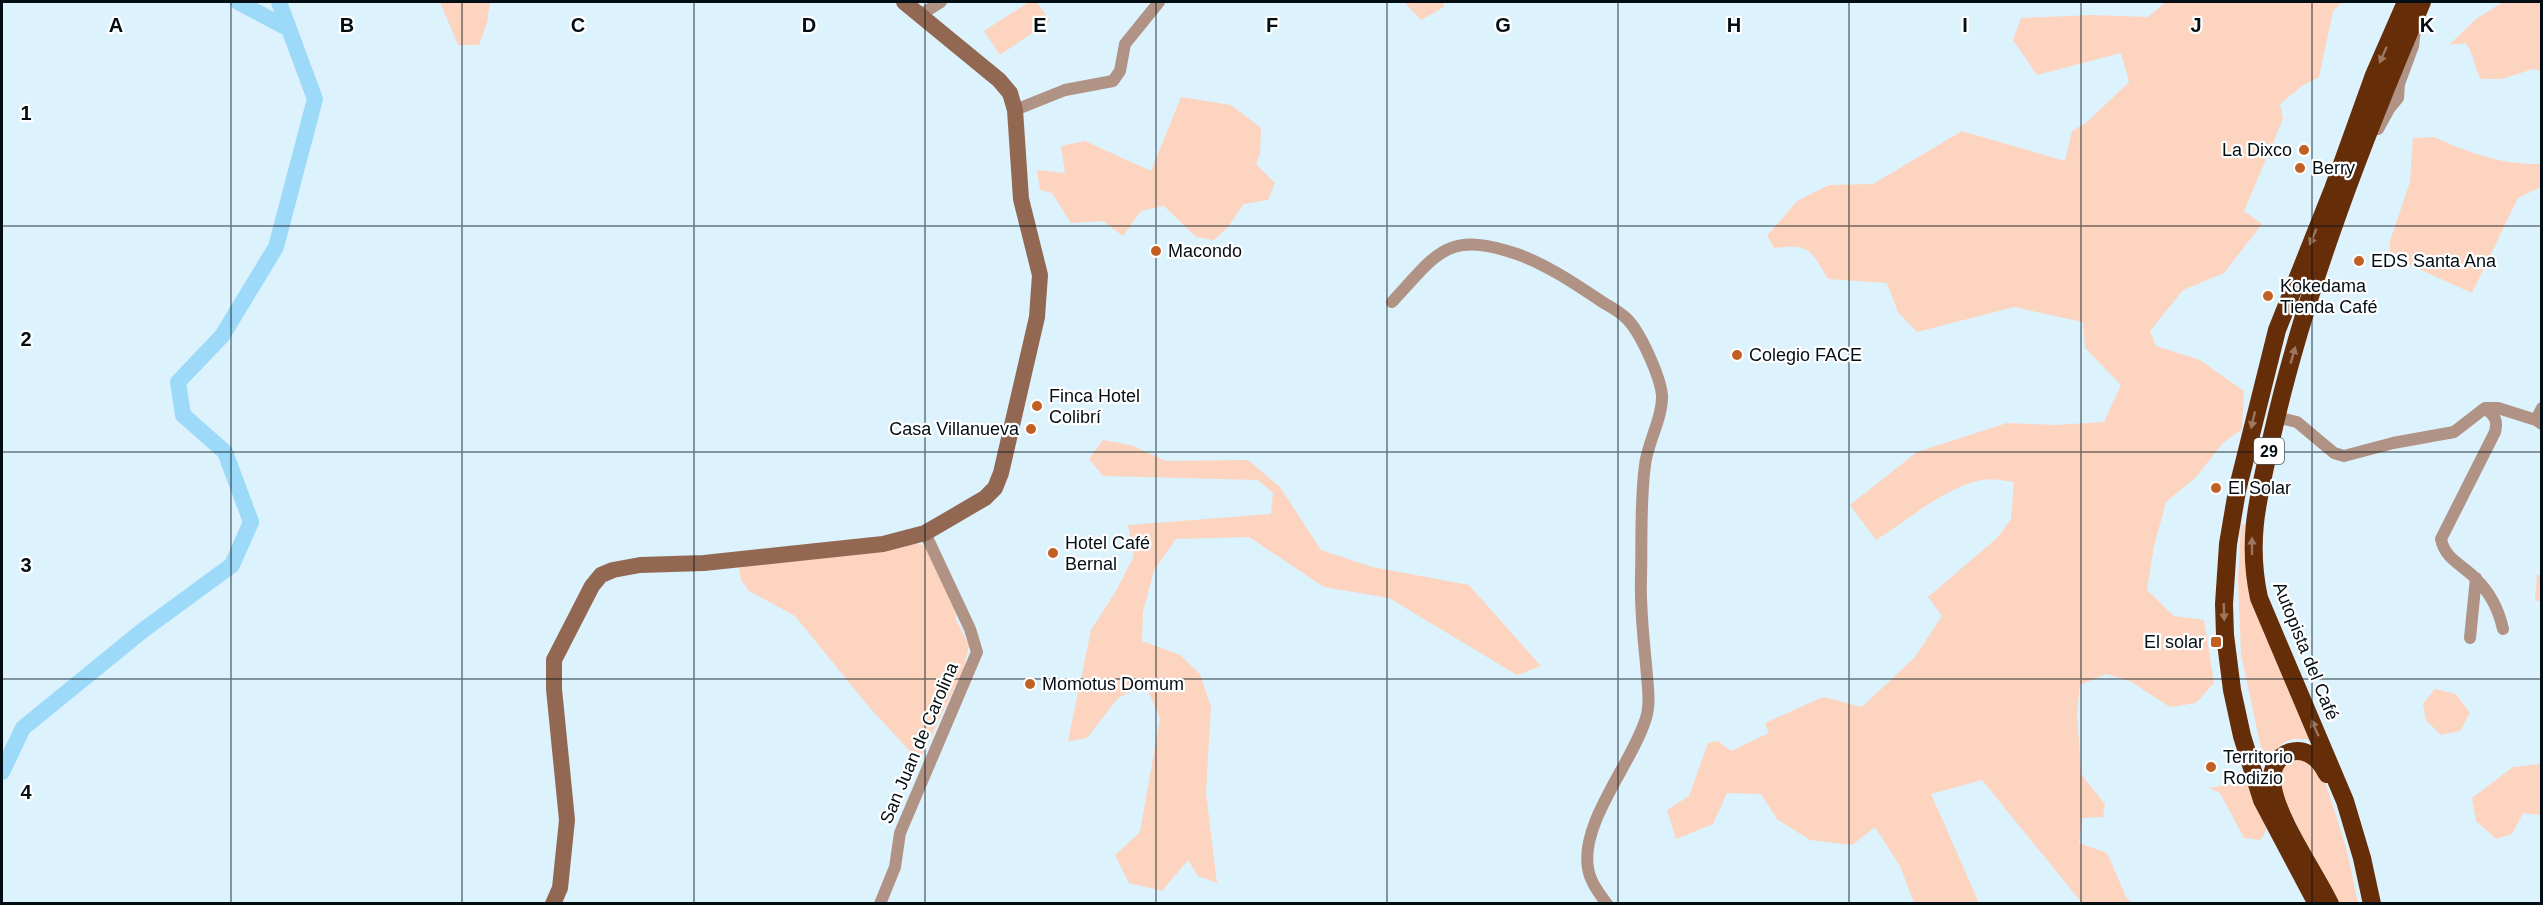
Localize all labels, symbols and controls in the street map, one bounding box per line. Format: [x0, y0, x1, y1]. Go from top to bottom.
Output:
text: A [109, 14, 123, 36]
text: B [340, 14, 354, 36]
text: C [571, 14, 585, 36]
text: D [802, 14, 816, 36]
text: E [1033, 14, 1047, 36]
text: F [1266, 14, 1278, 36]
text: G [1495, 14, 1511, 36]
text: H [1727, 14, 1741, 36]
text: I [1962, 14, 1968, 36]
text: J [2190, 14, 2202, 36]
text: K [2420, 14, 2435, 36]
one-way arrow [2378, 47, 2388, 65]
text: 1 [20, 102, 32, 124]
place label: La Dixco [2222, 140, 2292, 160]
marker: La Dixco [2297, 143, 2311, 157]
place label: Berry [2312, 158, 2355, 178]
marker: Berry [2293, 161, 2307, 175]
one-way arrow [2308, 228, 2317, 246]
place label: Macondo [1168, 241, 1242, 261]
marker: Macondo [1149, 244, 1163, 258]
place label: EDS Santa Ana [2371, 251, 2497, 271]
marker: EDS Santa Ana [2352, 254, 2366, 268]
place label: Kokedama Tienda Café [2280, 276, 2377, 317]
marker: Kokedama Tienda Café [2261, 289, 2275, 303]
text: 2 [20, 328, 32, 350]
place label: Colegio FACE [1749, 345, 1862, 365]
one-way arrow [2289, 346, 2298, 364]
marker: Colegio FACE [1730, 348, 1744, 362]
place label: Finca Hotel Colibrí [1049, 386, 1140, 427]
marker: Finca Hotel Colibrí [1030, 399, 1044, 413]
one-way arrow [2248, 411, 2257, 430]
place label: Casa Villanueva [889, 419, 1020, 439]
marker: Casa Villanueva [1024, 422, 1038, 436]
road number: 29 [2254, 438, 2284, 464]
place label: El Solar [2228, 478, 2291, 498]
marker: El Solar [2209, 481, 2223, 495]
place label: Hotel Café Bernal [1065, 533, 1150, 574]
one-way arrow [2247, 536, 2257, 555]
marker: Hotel Café Bernal [1046, 546, 1060, 560]
text: 3 [20, 554, 32, 576]
street label: Autopista del Café [2269, 579, 2343, 723]
one-way arrow [2220, 603, 2229, 622]
place label: El solar [2144, 632, 2204, 652]
marker: El solar [2209, 635, 2223, 649]
street label: San Juan de Carolina [876, 659, 962, 827]
place label: Momotus Domum [1042, 674, 1184, 694]
marker: Momotus Domum [1023, 677, 1037, 691]
one-way arrow [2310, 719, 2320, 737]
place label: Territorio Rodizio [2223, 747, 2293, 788]
marker: Territorio Rodizio [2204, 760, 2218, 774]
text: 4 [20, 781, 32, 803]

